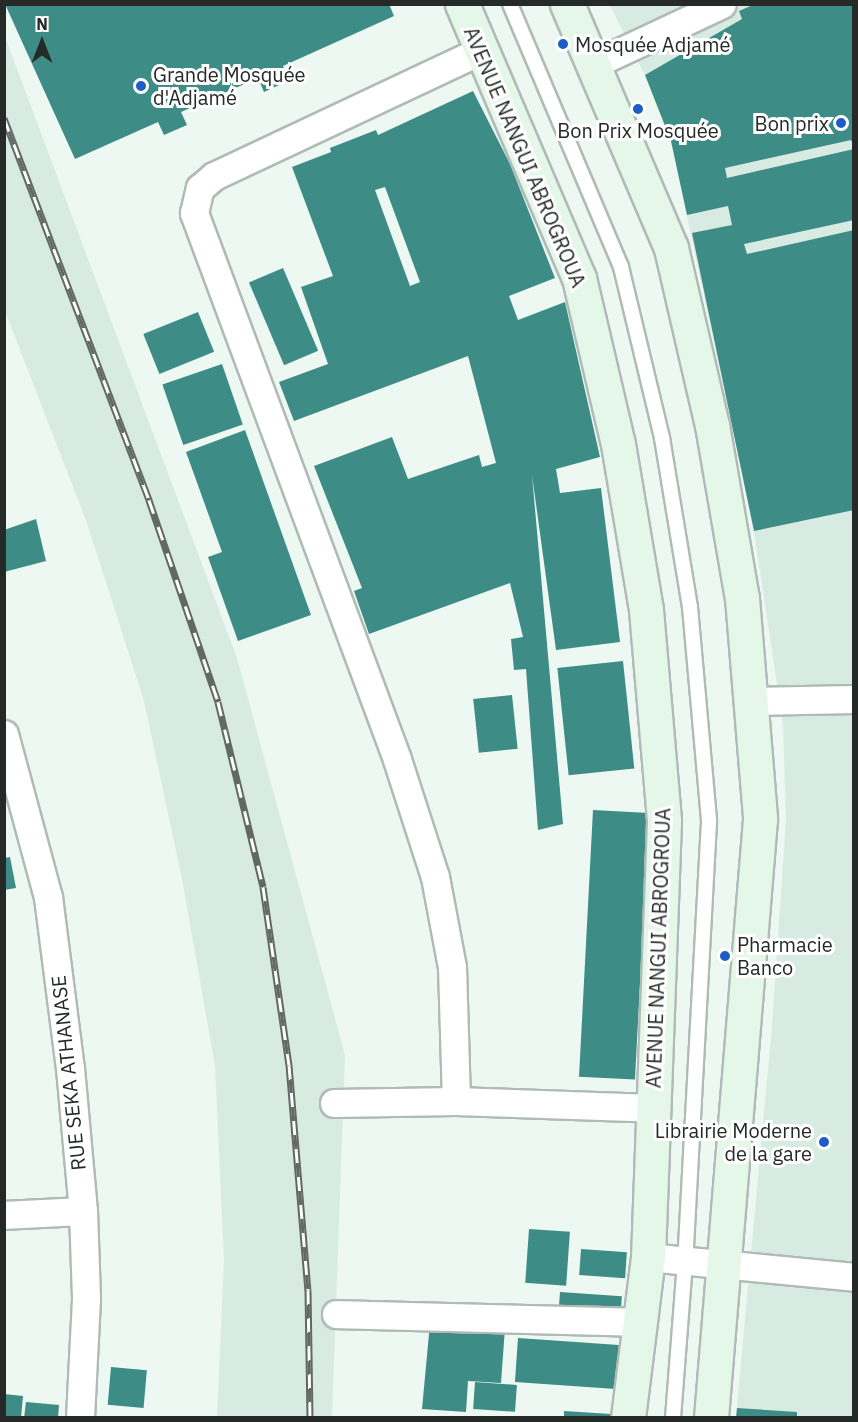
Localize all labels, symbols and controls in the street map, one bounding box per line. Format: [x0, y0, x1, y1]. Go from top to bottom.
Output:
north arrow [12, 12, 72, 72]
text: N [36, 14, 48, 34]
street label: AVENUE NANGUI ABROGROUA [459, 23, 591, 291]
place label: Mosquée Adjamé [575, 32, 730, 56]
marker: Mosquée Adjamé [556, 37, 570, 51]
place label: Grande Mosquée d'Adjamé [153, 62, 306, 109]
marker: Grande Mosquée d'Adjamé [134, 79, 148, 93]
marker: Bon Prix Mosquée [631, 102, 645, 116]
place label: Bon prix [755, 111, 829, 135]
marker: Bon prix [834, 116, 848, 130]
place label: Bon Prix Mosquée [557, 118, 719, 142]
street label: AVENUE NANGUI ABROGROUA [641, 807, 675, 1089]
place label: Pharmacie Banco [737, 933, 833, 980]
marker: Pharmacie Banco [718, 949, 732, 963]
street label: RUE SEKA ATHANASE [46, 974, 90, 1172]
place label: Librairie Moderne de la gare [655, 1118, 812, 1165]
marker: Librairie Moderne de la gare [817, 1135, 831, 1149]

